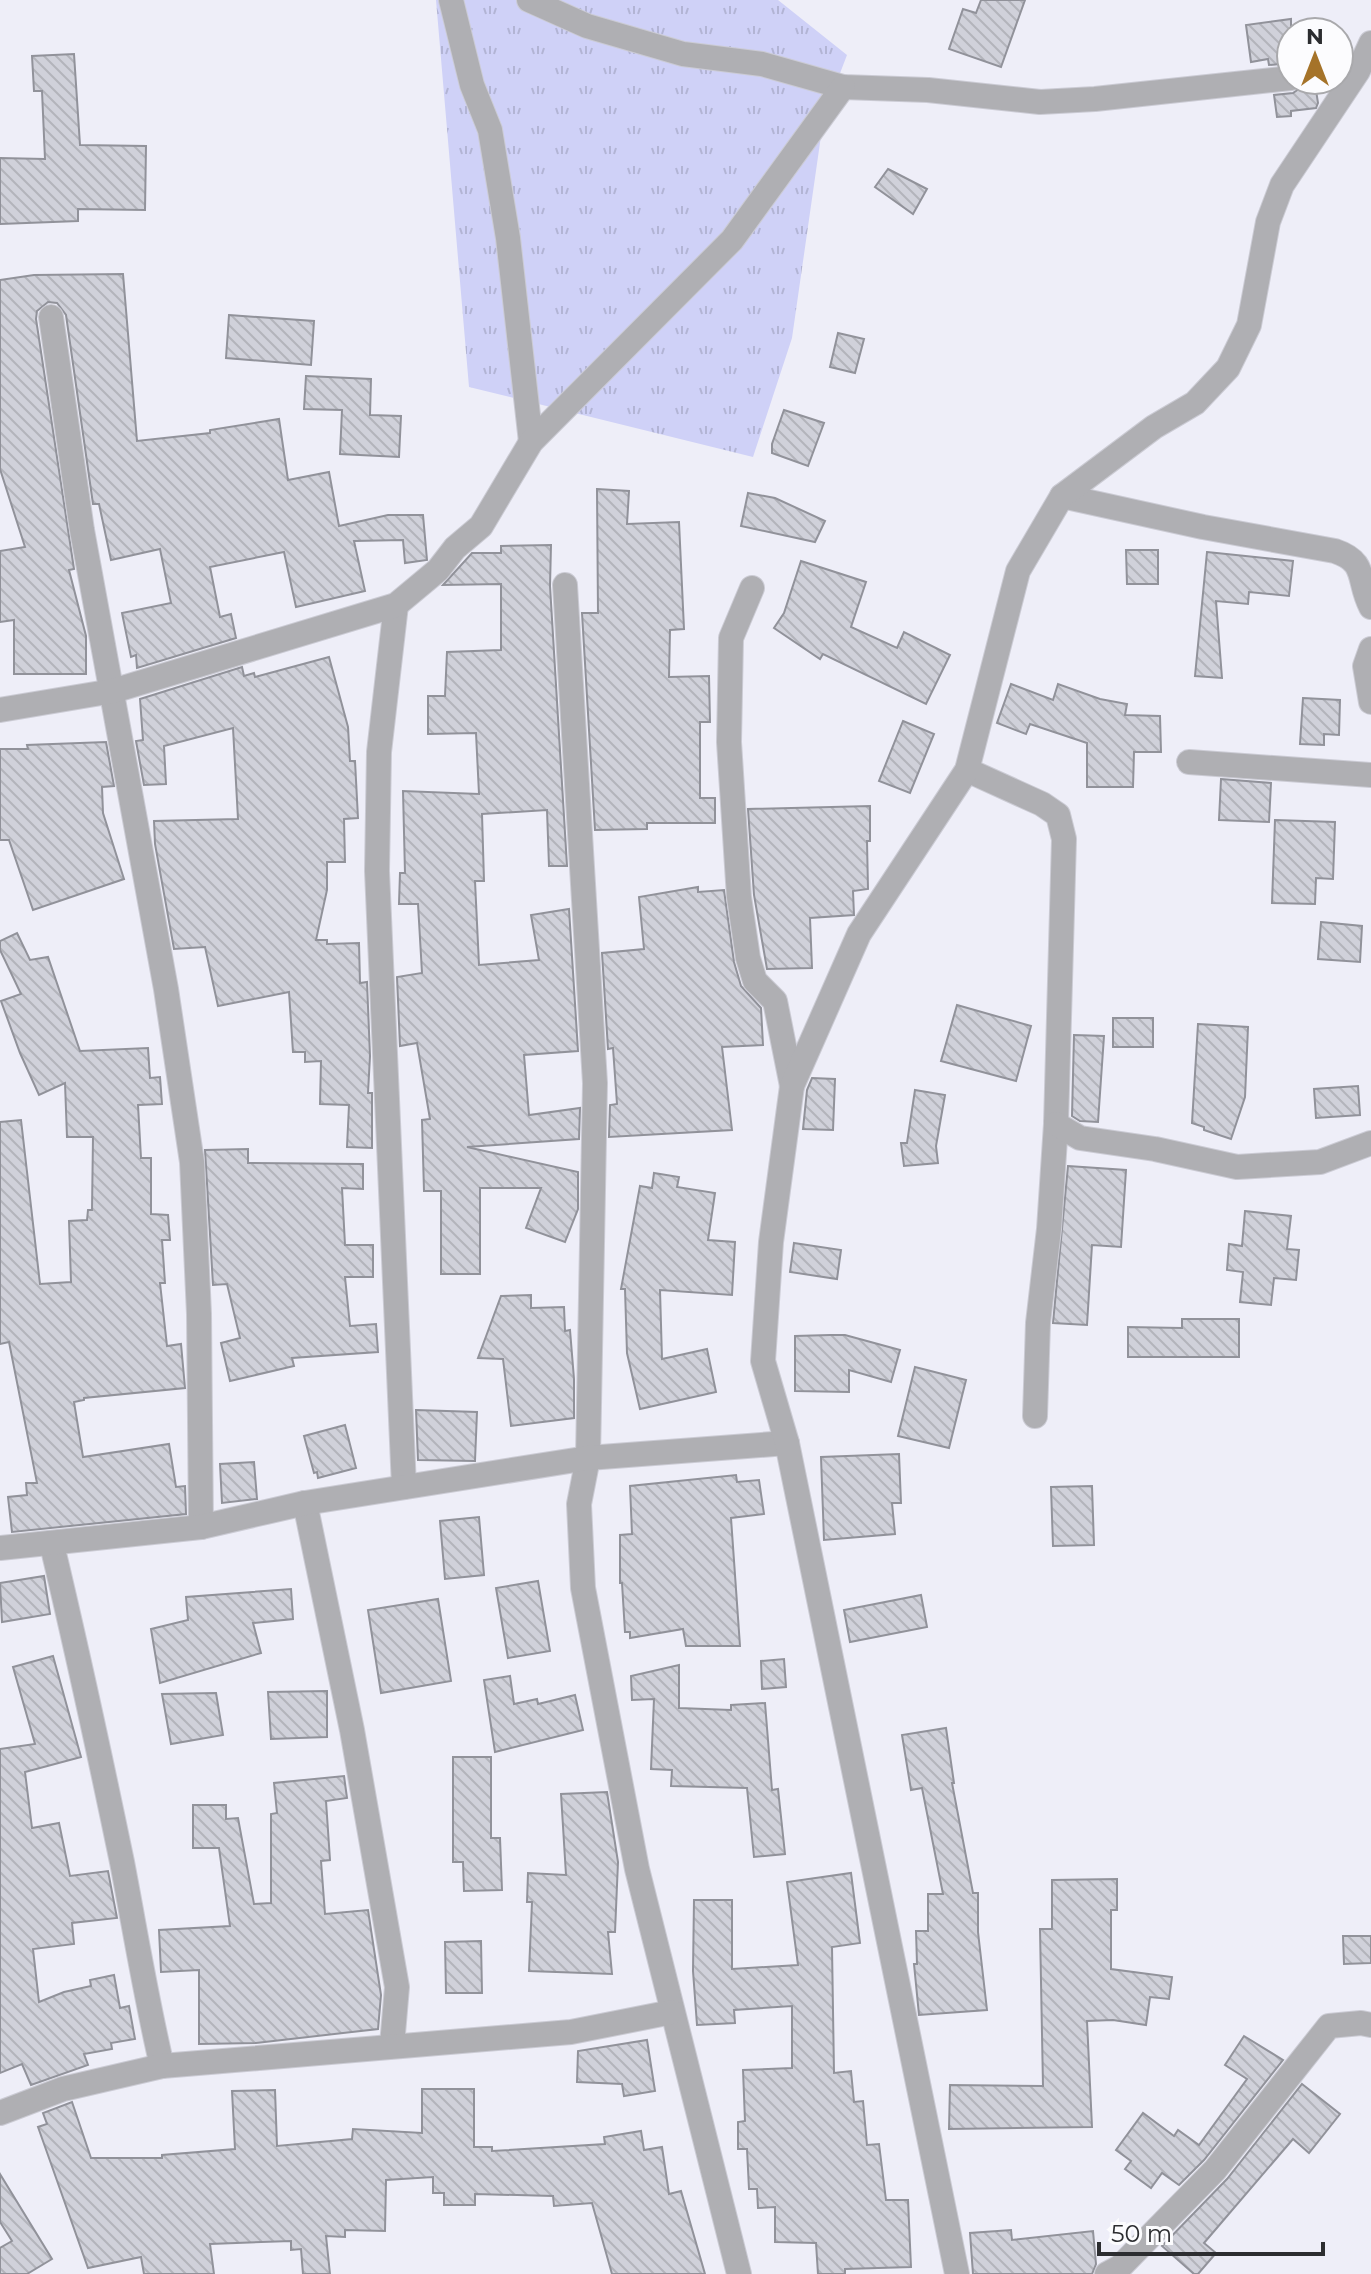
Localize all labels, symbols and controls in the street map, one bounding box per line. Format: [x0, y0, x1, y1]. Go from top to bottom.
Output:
north arrow [1275, 16, 1355, 96]
text: N [1306, 23, 1324, 50]
scale bar [1099, 2206, 1323, 2256]
text: 50 m [1111, 2219, 1172, 2248]

